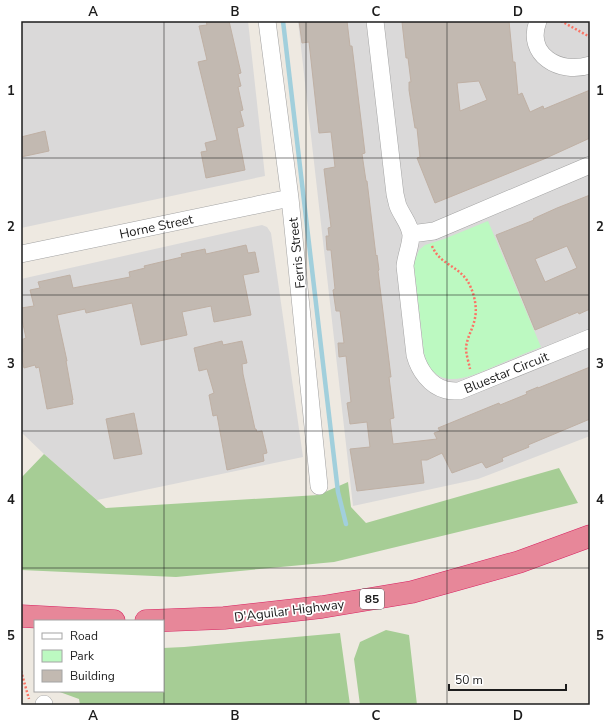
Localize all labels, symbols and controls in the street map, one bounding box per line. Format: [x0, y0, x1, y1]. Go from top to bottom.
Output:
text: A [88, 3, 98, 21]
text: B [231, 3, 240, 21]
text: C [372, 3, 381, 21]
text: D [513, 3, 523, 21]
text: 1 [7, 82, 15, 100]
text: 1 [596, 82, 604, 100]
street label: Horne Street [118, 210, 195, 244]
street label: Ferris Street [284, 216, 310, 289]
text: 2 [7, 218, 15, 236]
text: 2 [596, 218, 604, 236]
street label: Bluestar Circuit [461, 348, 552, 398]
text: 3 [7, 355, 15, 373]
text: 3 [596, 355, 604, 373]
text: 4 [7, 491, 15, 509]
text: 4 [596, 491, 604, 509]
road number: 85 [360, 589, 384, 609]
street label: D'Aguilar Highway [233, 595, 345, 627]
legend [34, 620, 164, 692]
text: 5 [7, 627, 15, 645]
text: 5 [596, 627, 604, 645]
text: Road [70, 628, 98, 644]
text: Park [70, 648, 95, 664]
scale bar [449, 666, 566, 692]
text: Building [70, 668, 115, 684]
text: 50 m [455, 672, 483, 688]
text: A [88, 707, 98, 725]
text: B [231, 707, 240, 725]
text: C [372, 707, 381, 725]
text: D [513, 707, 523, 725]

